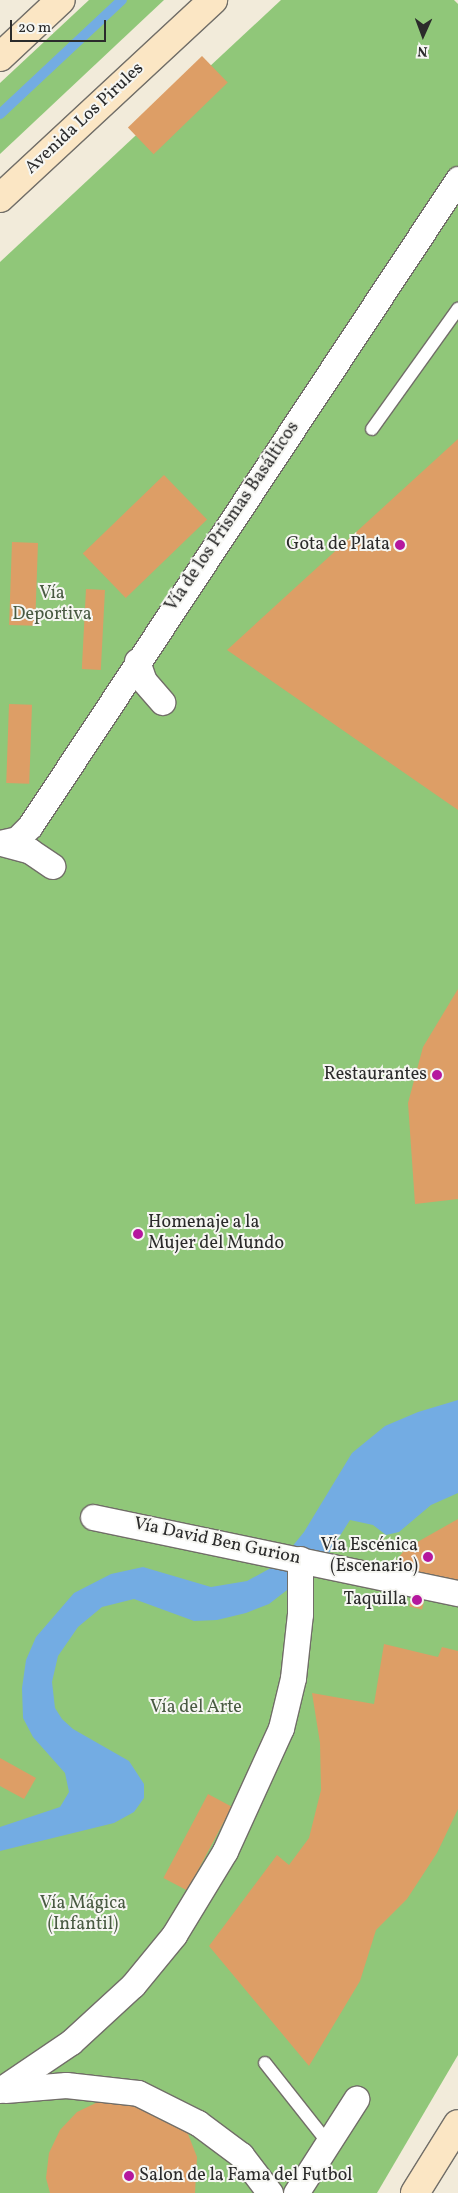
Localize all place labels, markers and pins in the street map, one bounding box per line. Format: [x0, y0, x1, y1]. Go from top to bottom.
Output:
place label: Gota de Plata [286, 534, 390, 556]
marker: Gota de Plata [394, 539, 406, 551]
place label: Restaurantes [324, 1064, 427, 1086]
marker: Restaurantes [431, 1069, 443, 1081]
place label: Homenaje a la Mujer del Mundo [148, 1213, 284, 1256]
marker: Homenaje a la Mujer del Mundo [132, 1228, 144, 1240]
place label: Vía Escénica (Escenario) [320, 1536, 418, 1578]
marker: Vía Escénica (Escenario) [422, 1551, 434, 1563]
place label: Taquilla [343, 1589, 407, 1611]
marker: Taquilla [411, 1594, 423, 1606]
place label: Salon de la Fama del Futbol [139, 2165, 352, 2187]
marker: Salon de la Fama del Futbol [123, 2170, 135, 2182]

